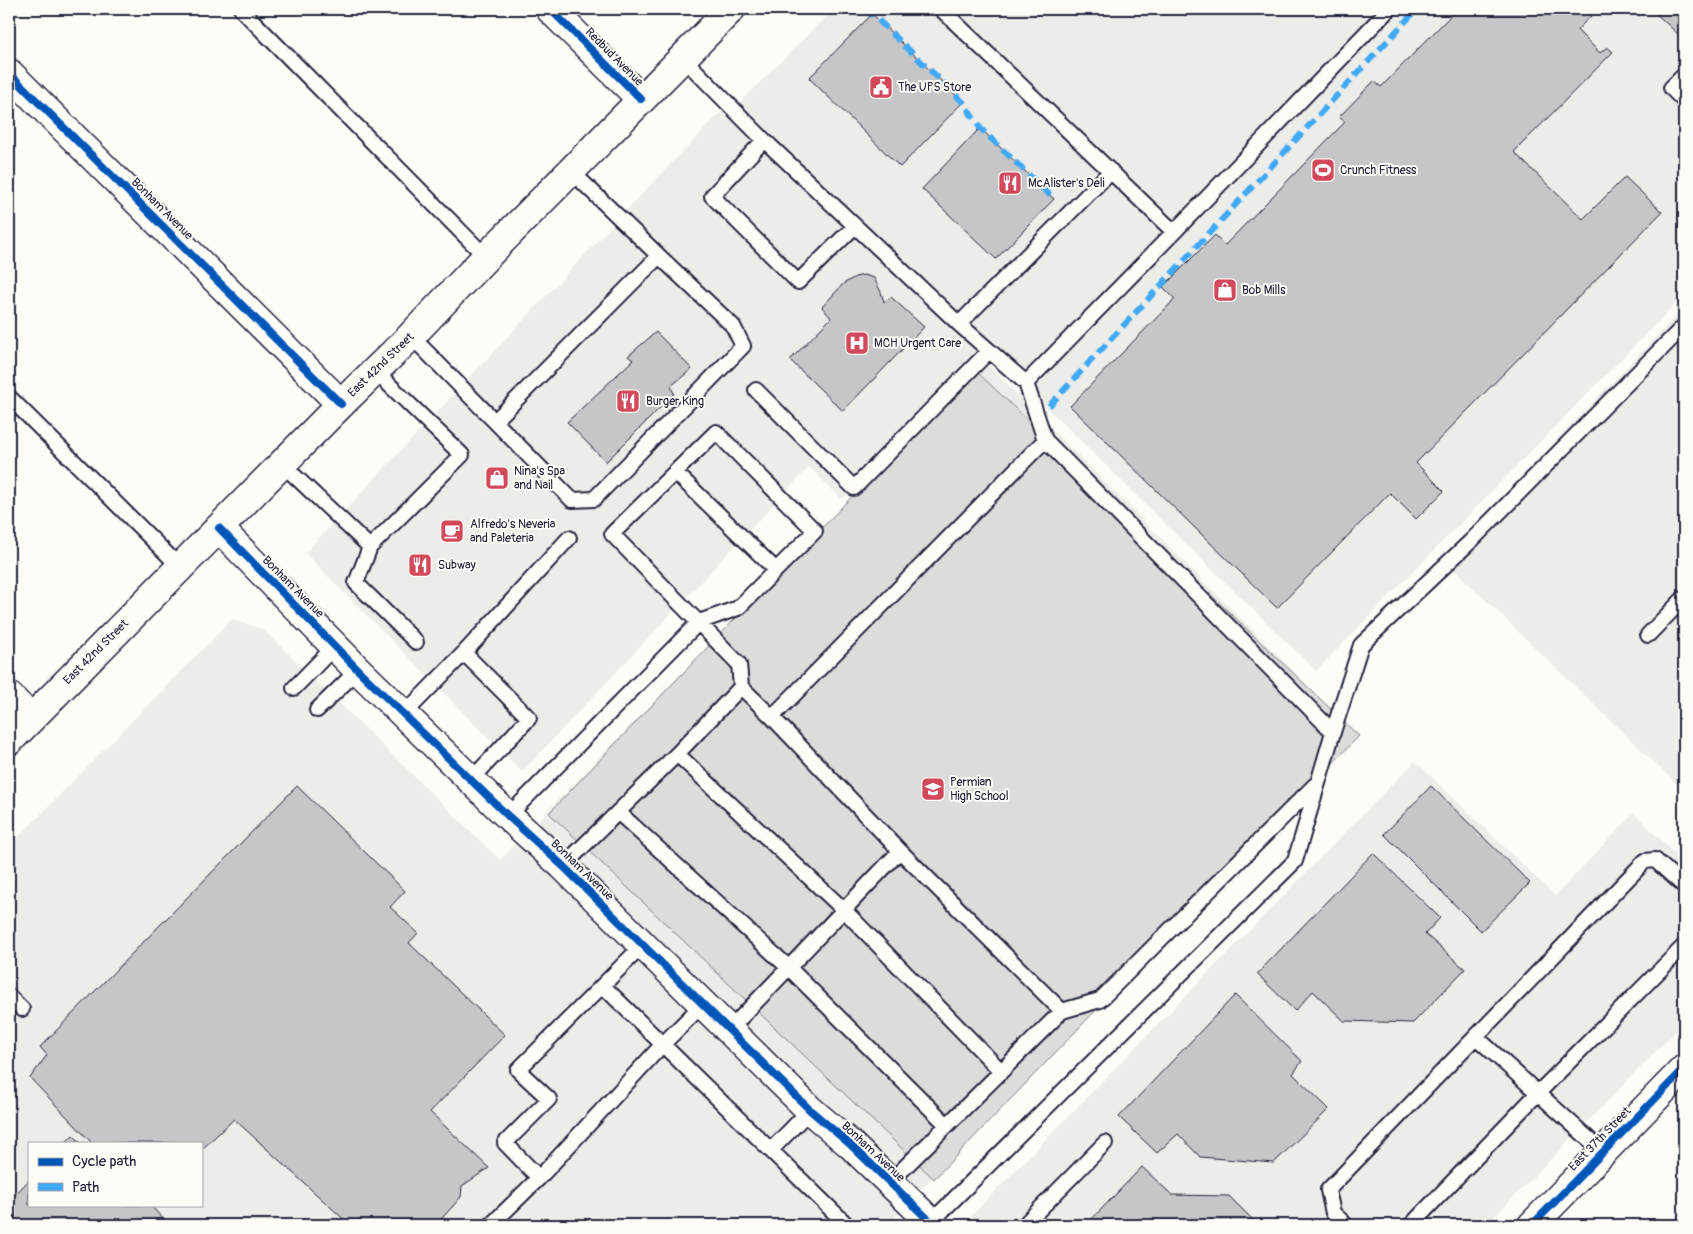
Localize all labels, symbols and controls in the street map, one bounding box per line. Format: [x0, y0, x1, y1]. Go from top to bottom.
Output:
street label: Redbud Avenue [582, 25, 646, 89]
public building icon: The UPS Store [868, 74, 894, 100]
place label: The UPS Store [898, 80, 971, 95]
sports icon: Crunch Fitness [1310, 157, 1336, 183]
place label: Crunch Fitness [1340, 163, 1417, 178]
restaurant icon: McAlister's Deli [997, 170, 1023, 196]
street label: Bonham Avenue [128, 175, 196, 243]
place label: McAlister's Deli [1028, 176, 1105, 191]
shop icon: Bob Mills [1212, 277, 1238, 303]
place label: Bob Mills [1242, 283, 1286, 298]
street label: East 42nd Street [345, 330, 417, 400]
hospital icon: MCH Urgent Care [844, 330, 870, 356]
place label: MCH Urgent Care [874, 336, 961, 351]
restaurant icon: Burger King [615, 388, 641, 414]
place label: Burger King [646, 394, 704, 409]
place label: Nina's Spa and Nail [514, 464, 566, 493]
shop icon: Nina's Spa and Nail [484, 465, 510, 491]
place label: Alfredo's Neveria and Paleteria [470, 517, 556, 546]
cafe icon: Alfredo's Neveria and Paleteria [439, 518, 465, 544]
restaurant icon: Subway [407, 552, 433, 578]
street label: Bonham Avenue [259, 553, 327, 621]
place label: Subway [438, 558, 476, 573]
street label: East 42nd Street [60, 616, 132, 688]
place label: Permian High School [950, 775, 1009, 804]
school or university icon: Permian High School [920, 776, 946, 802]
street label: Bonham Avenue [548, 836, 616, 904]
street label: East 37th Street [1566, 1104, 1634, 1174]
street label: Bonham Avenue [838, 1119, 908, 1185]
legend [28, 1142, 202, 1206]
text: Cycle path [72, 1152, 136, 1171]
text: Path [72, 1178, 99, 1197]

